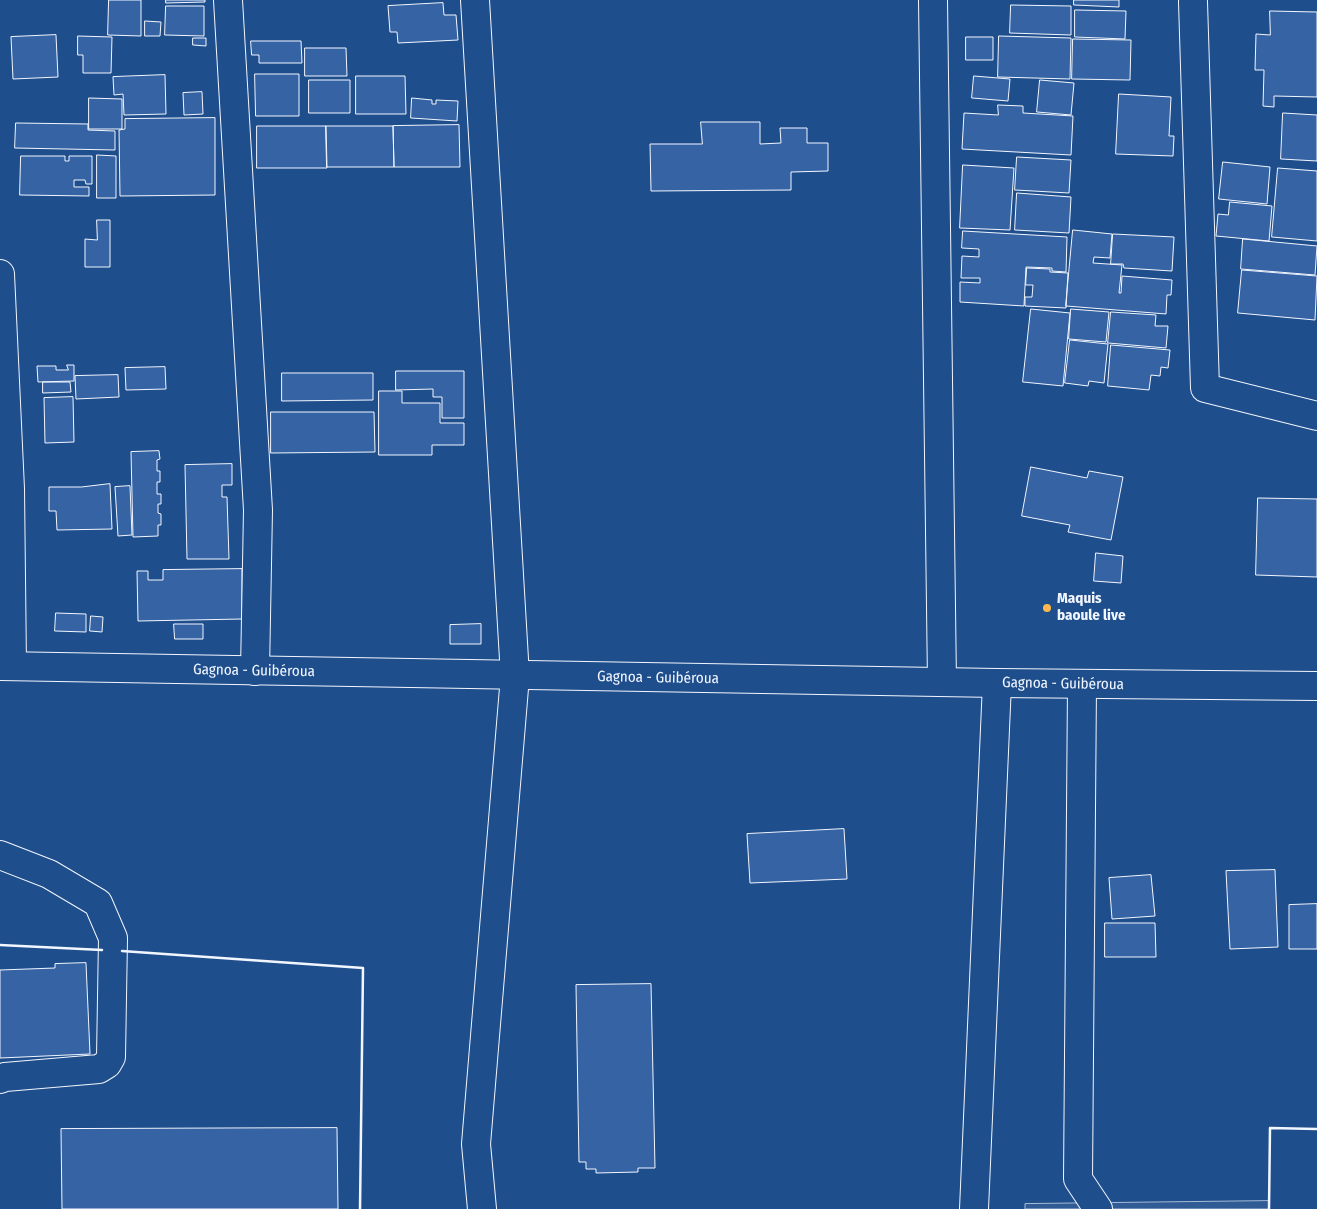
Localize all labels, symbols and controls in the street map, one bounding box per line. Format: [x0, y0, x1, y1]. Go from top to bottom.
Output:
place label: Maquis baoule live [1057, 590, 1126, 625]
marker: Maquis baoule live [1041, 602, 1053, 614]
street label: Gagnoa - Guibéroua [193, 661, 315, 681]
street label: Gagnoa - Guibéroua [597, 668, 719, 688]
street label: Gagnoa - Guibéroua [1002, 674, 1124, 694]

